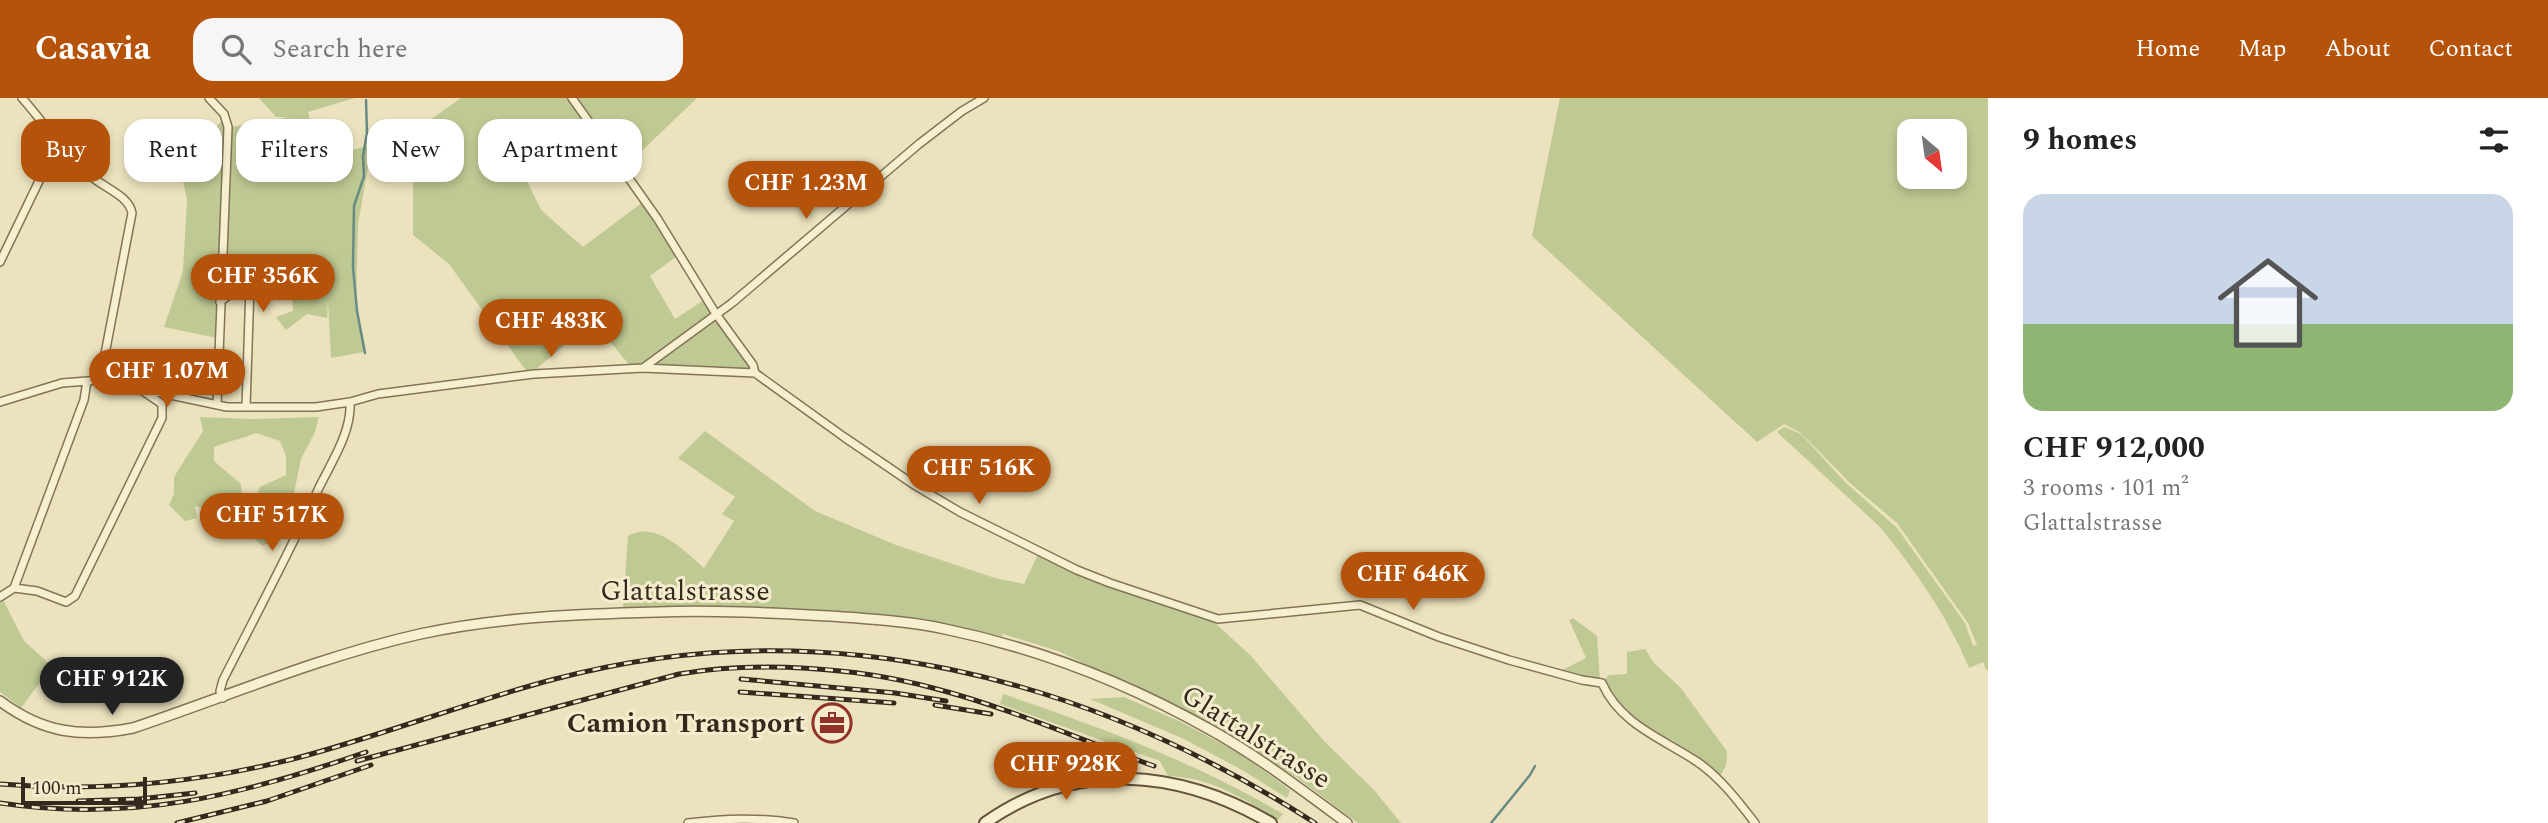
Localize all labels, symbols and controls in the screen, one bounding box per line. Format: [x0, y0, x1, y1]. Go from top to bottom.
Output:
search box [193, 18, 683, 81]
text: Casavia [35, 24, 151, 74]
text: Search here [273, 29, 408, 69]
icon: search [217, 30, 255, 68]
text: Home [2135, 31, 2200, 67]
text: Map [2238, 31, 2286, 67]
text: About [2324, 31, 2390, 67]
text: Contact [2428, 31, 2513, 67]
text: 9 homes [2023, 117, 2137, 163]
chip: Buy [21, 119, 110, 182]
chip: Rent [124, 119, 222, 182]
chip: Filters [236, 119, 353, 182]
chip: New [367, 119, 464, 182]
chip: Apartment [478, 119, 642, 182]
north arrow [1897, 119, 1967, 189]
map controls [1897, 119, 1967, 189]
icon: filters [2475, 121, 2513, 159]
pin: CHF 1.23M [726, 162, 886, 221]
text: CHF 1.23M [744, 166, 868, 201]
icon: home [2205, 240, 2331, 366]
pin: CHF 356K [191, 254, 335, 314]
text: CHF 356K [207, 259, 319, 294]
pin: CHF 483K [479, 300, 623, 359]
text: CHF 483K [495, 304, 607, 339]
pin: CHF 1.07M [87, 350, 247, 409]
text: CHF 1.07M [105, 354, 229, 389]
text: CHF 912,000 [2023, 425, 2205, 471]
pin: CHF 516K [907, 446, 1051, 506]
text: CHF 516K [923, 451, 1035, 486]
text: 3 rooms · 101 m² [2023, 471, 2189, 506]
pin: CHF 517K [200, 494, 344, 553]
text: CHF 517K [216, 498, 328, 533]
text: Glattalstrasse [2023, 506, 2162, 541]
pin: CHF 646K [1341, 552, 1485, 612]
text: CHF 646K [1357, 557, 1469, 592]
street label: Glattalstrasse [600, 570, 770, 613]
pin: CHF 912K [40, 658, 184, 717]
text: CHF 912K [56, 662, 168, 697]
street label: Glattalstrasse [1173, 674, 1339, 800]
place label: Camion Transport [567, 702, 805, 745]
office icon: Camion Transport [811, 702, 853, 744]
pin: CHF 928K [994, 742, 1138, 802]
text: CHF 928K [1010, 747, 1122, 782]
scale bar [21, 774, 147, 806]
text: 100 m [32, 774, 82, 803]

